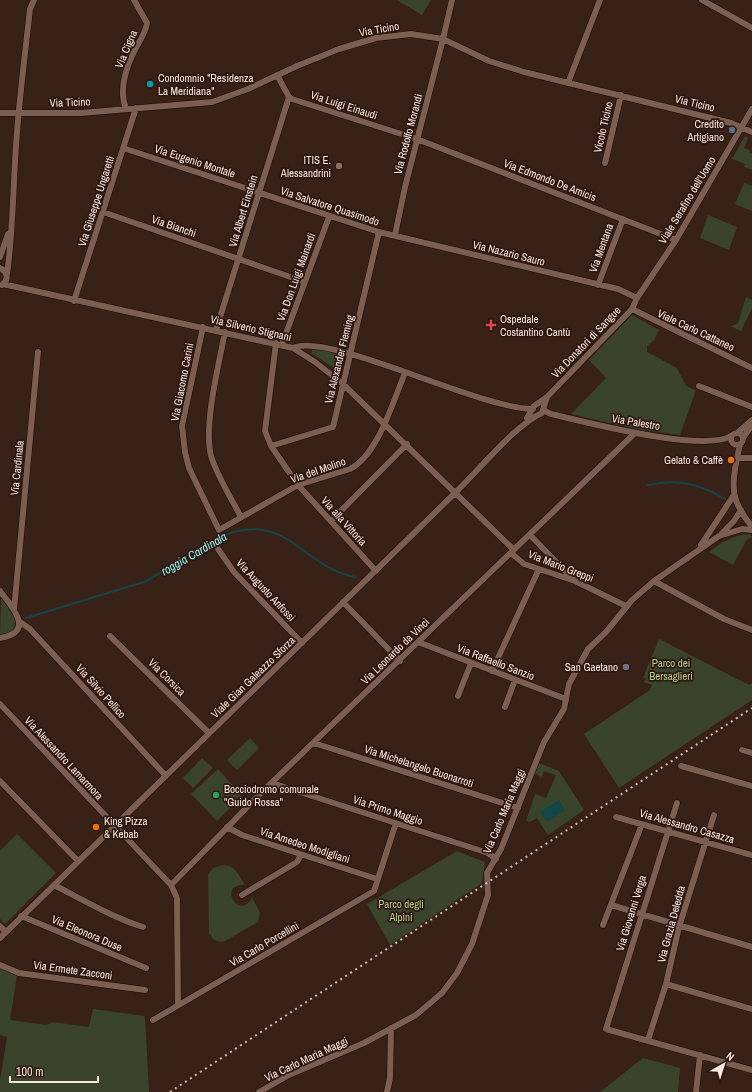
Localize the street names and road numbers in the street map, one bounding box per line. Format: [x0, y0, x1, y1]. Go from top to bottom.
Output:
street label: Via Ticino [358, 19, 400, 39]
street label: Via Cigna [112, 28, 140, 70]
street label: Via Luigi Einaudi [309, 88, 379, 122]
street label: Via Ticino [674, 91, 716, 115]
street label: Via Rodolfo Morandi [391, 92, 425, 176]
street label: Via Ticino [49, 94, 91, 110]
street label: Vicolo Ticino [590, 100, 616, 154]
street label: Via Eugenio Montale [153, 141, 237, 181]
street label: Via Giuseppe Ungaretti [75, 154, 117, 248]
street label: Viale Serafino dell'Uomo [655, 154, 719, 246]
street label: Via Edmondo De Amicis [502, 156, 599, 204]
street label: Via Albert Einstein [225, 173, 261, 249]
street label: Via Salvatore Quasimodo [279, 183, 381, 229]
street label: Via Bianchi [150, 212, 198, 240]
street label: Via Mentana [586, 222, 616, 274]
street label: Via Don Luigi Mainardi [273, 231, 319, 323]
street label: Via Nazario Sauro [471, 237, 547, 269]
street label: Via Donatori di Sangue [548, 303, 624, 381]
street label: Viale Carlo Cattaneo [655, 306, 737, 354]
street label: Via Silverio Stignani [209, 312, 293, 344]
street label: Via Alexander Fleming [321, 313, 357, 405]
street label: Via Giacomo Carini [168, 342, 196, 422]
street label: Via Palestro [611, 411, 661, 433]
street label: Via Cardinala [7, 440, 27, 496]
street label: Via del Molino [289, 454, 347, 486]
street label: Via alla Vittoria [318, 494, 370, 548]
street label: Via Mario Greppi [526, 547, 596, 585]
street label: Via Augusto Anfossi [233, 556, 299, 624]
street label: Via Leonardo da Vinci [358, 615, 432, 687]
street label: Viale Gian Galeazzo Sforza [208, 633, 298, 721]
street label: Via Raffaello Sanzio [455, 641, 537, 683]
street label: Via Corsica [145, 655, 189, 699]
street label: Via Silvio Pellico [73, 661, 129, 721]
street label: Via Alessandro Lamarmora [22, 713, 106, 803]
street label: Via Michelangelo Buonarroti [363, 742, 475, 790]
street label: Via Carlo Maria Maggi [480, 767, 528, 855]
street label: Via Primo Maggio [351, 792, 425, 828]
street label: Via Alessandro Casazza [638, 806, 736, 846]
street label: Via Amedeo Modigliani [258, 824, 352, 866]
street label: Via Giovanni Verga [613, 873, 649, 953]
street label: Via Grazia Deledda [654, 884, 688, 964]
street label: Via Eleonora Duse [49, 912, 125, 954]
street label: Via Carlo Porcellini [227, 919, 301, 969]
street label: Via Ermete Zacconi [33, 958, 113, 982]
street label: Via Carlo Maria Maggi [262, 1034, 350, 1084]

